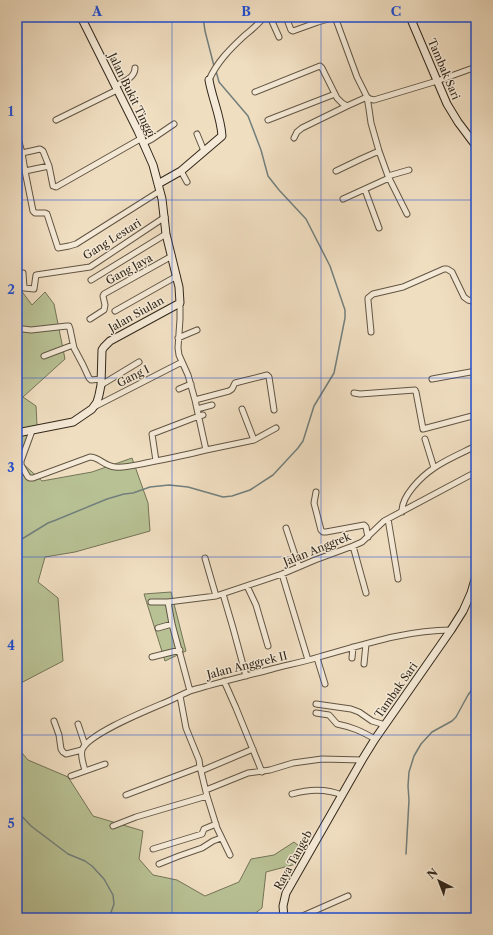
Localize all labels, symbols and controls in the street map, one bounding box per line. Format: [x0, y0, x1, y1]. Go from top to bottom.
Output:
text: A [91, 3, 103, 19]
text: B [241, 3, 251, 19]
text: C [391, 3, 401, 19]
street label: Tambak Sari [425, 36, 463, 102]
street label: Jalan Bukit Tinggi [105, 49, 159, 140]
text: 1 [8, 103, 14, 119]
street label: Gang Lestari [80, 215, 144, 262]
street label: Gang Jaya [103, 250, 155, 288]
text: 2 [7, 281, 15, 297]
street label: Jalan Siulan [104, 293, 166, 336]
street label: Gang I [114, 362, 152, 390]
text: 3 [7, 459, 15, 475]
street label: Jalan Anggrek [279, 529, 353, 570]
text: 4 [7, 637, 15, 653]
street label: Jalan Anggrek II [203, 648, 289, 682]
street label: Tambak Sari [372, 659, 421, 721]
text: 5 [7, 815, 15, 831]
street label: Raya Tangeb [271, 827, 315, 892]
north arrow [419, 861, 459, 901]
text: N [424, 865, 441, 882]

